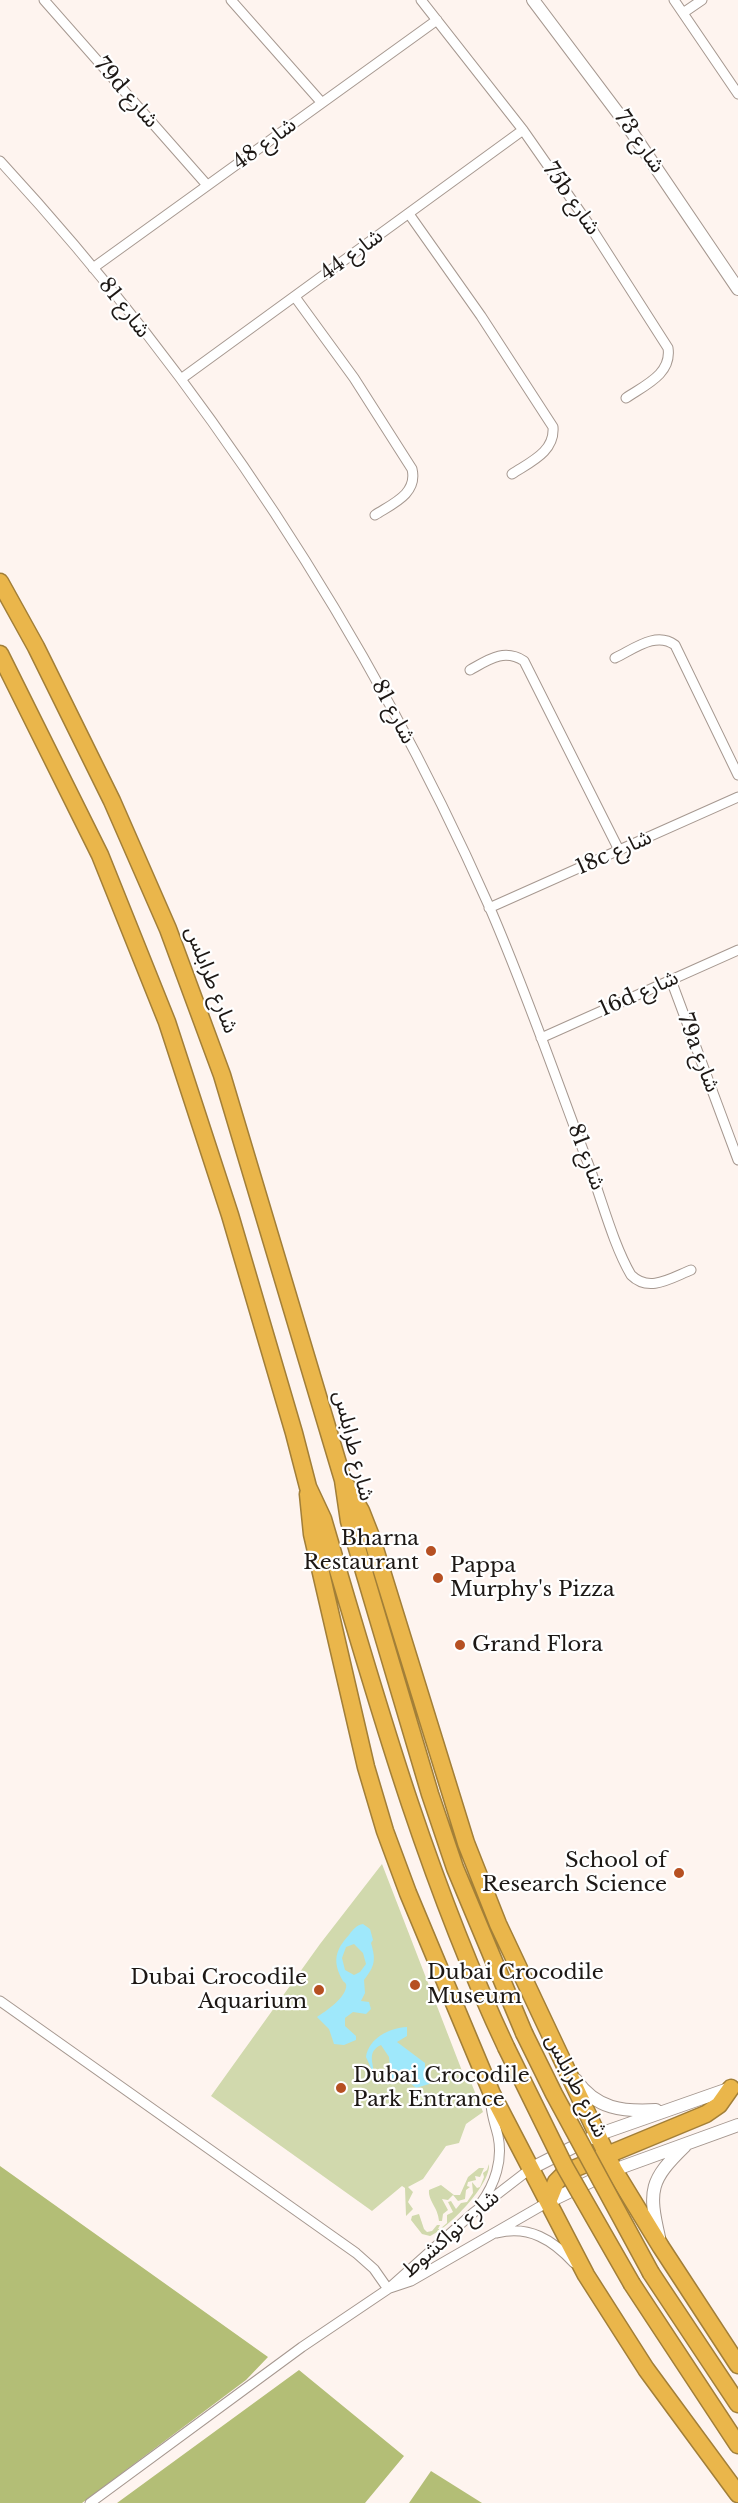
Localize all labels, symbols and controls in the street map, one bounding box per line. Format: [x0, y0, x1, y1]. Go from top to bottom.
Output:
street label: 79d شارع [89, 53, 163, 133]
street label: شارع 73 [608, 106, 670, 178]
street label: شارع 48 [228, 113, 302, 175]
street label: 75b شارع [537, 158, 605, 240]
street label: شارع 44 [316, 224, 388, 286]
street label: شارع 81 [93, 273, 155, 343]
street label: شارع 81 [366, 676, 420, 748]
street label: 18c شارع [572, 825, 656, 881]
street label: شارع طرابلس [179, 923, 243, 1037]
street label: 16d شارع [596, 965, 682, 1023]
street label: 79a شارع [671, 1010, 725, 1096]
street label: شارع 81 [562, 1120, 610, 1194]
street label: شارع طرابلس [327, 1388, 379, 1504]
place label: Bharna Restaurant [303, 1526, 419, 1576]
marker: Bharna Restaurant [424, 1544, 438, 1558]
place label: Pappa Murphy's Pizza [450, 1553, 615, 1603]
marker: Pappa Murphy's Pizza [431, 1571, 445, 1585]
place label: Grand Flora [472, 1632, 603, 1658]
marker: Grand Flora [453, 1638, 467, 1652]
place label: School of Research Science [482, 1848, 667, 1898]
marker: School of Research Science [672, 1866, 686, 1880]
place label: Dubai Crocodile Museum [427, 1960, 604, 2010]
place label: Dubai Crocodile Aquarium [130, 1965, 307, 2015]
marker: Dubai Crocodile Museum [408, 1978, 422, 1992]
marker: Dubai Crocodile Aquarium [312, 1983, 326, 1997]
street label: شارع طرابلس [539, 2030, 613, 2142]
place label: Dubai Crocodile Park Entrance [353, 2063, 530, 2113]
marker: Dubai Crocodile Park Entrance [334, 2081, 348, 2095]
street label: شارع نواكشوط [397, 2185, 505, 2283]

